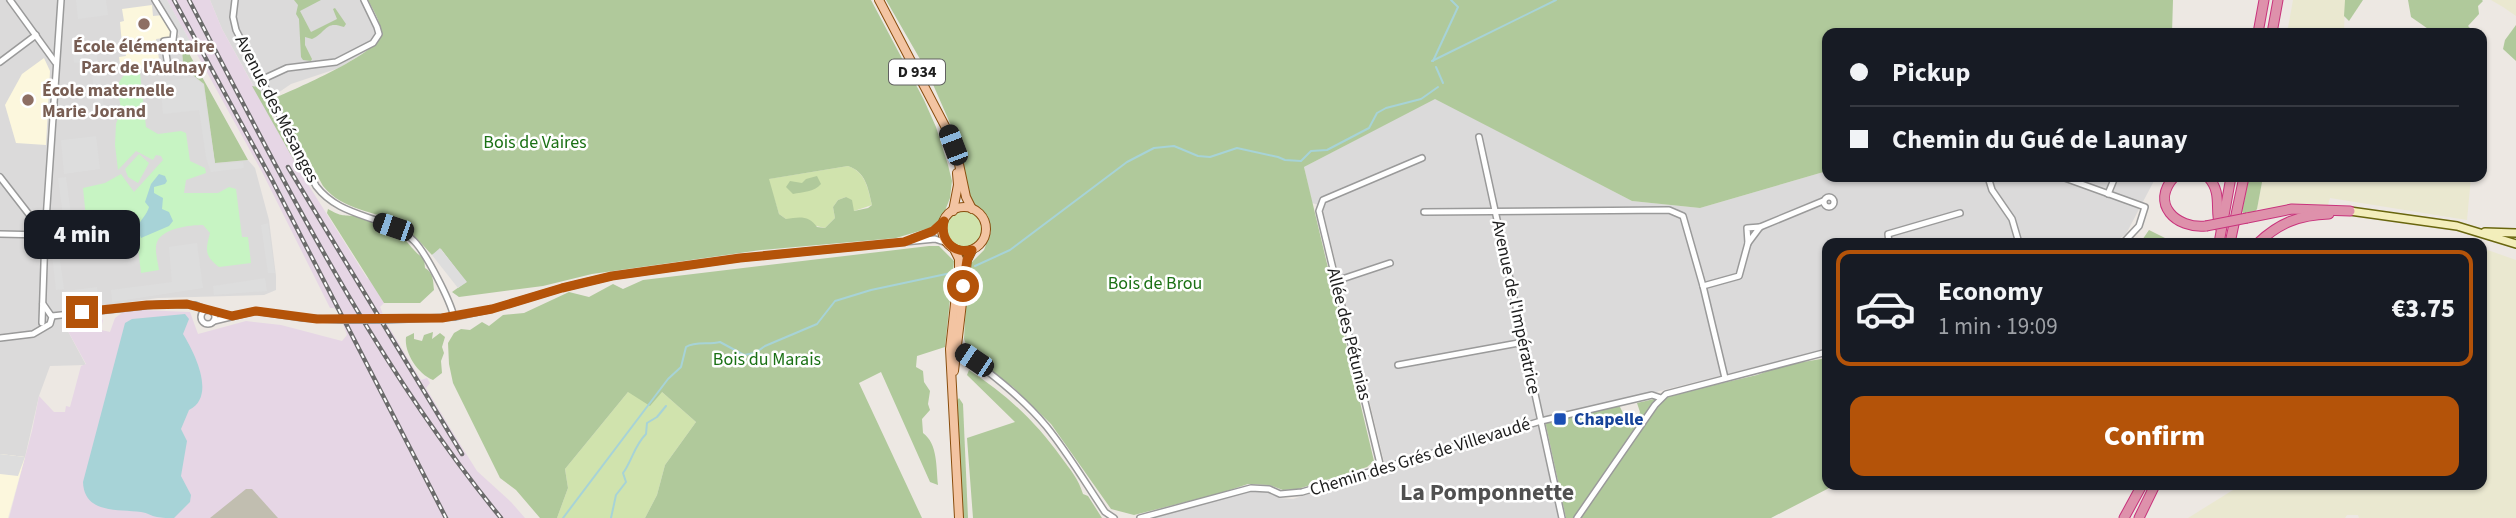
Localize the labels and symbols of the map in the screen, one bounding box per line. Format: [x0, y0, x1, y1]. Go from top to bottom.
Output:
marker: École élémentaire Parc de l'Aulnay [136, 16, 152, 32]
street label: Avenue des Mésanges [229, 31, 325, 187]
place label: École élémentaire Parc de l'Aulnay [73, 34, 215, 80]
road number: D 934 [889, 60, 945, 85]
place label: École maternelle Marie Jorand [42, 78, 175, 124]
marker: École maternelle Marie Jorand [20, 92, 36, 108]
car [936, 122, 971, 168]
park label: Bois de Vaires [483, 130, 587, 155]
callout: 4 min [24, 210, 140, 260]
car [370, 210, 417, 244]
street label: Avenue de l'Impératrice [1485, 218, 1547, 396]
street label: Allée des Pétunias [1320, 265, 1378, 403]
route start [947, 270, 979, 302]
park label: Bois de Brou [1108, 271, 1202, 296]
route end [66, 296, 98, 328]
car [951, 340, 998, 380]
park label: Bois du Marais [713, 347, 821, 372]
place label: Chapelle [1574, 407, 1644, 432]
street label: Chemin des Grés de Villevaudé [1307, 411, 1533, 502]
marker: Chapelle [1552, 411, 1568, 427]
district label: La Pomponnette [1400, 475, 1574, 510]

